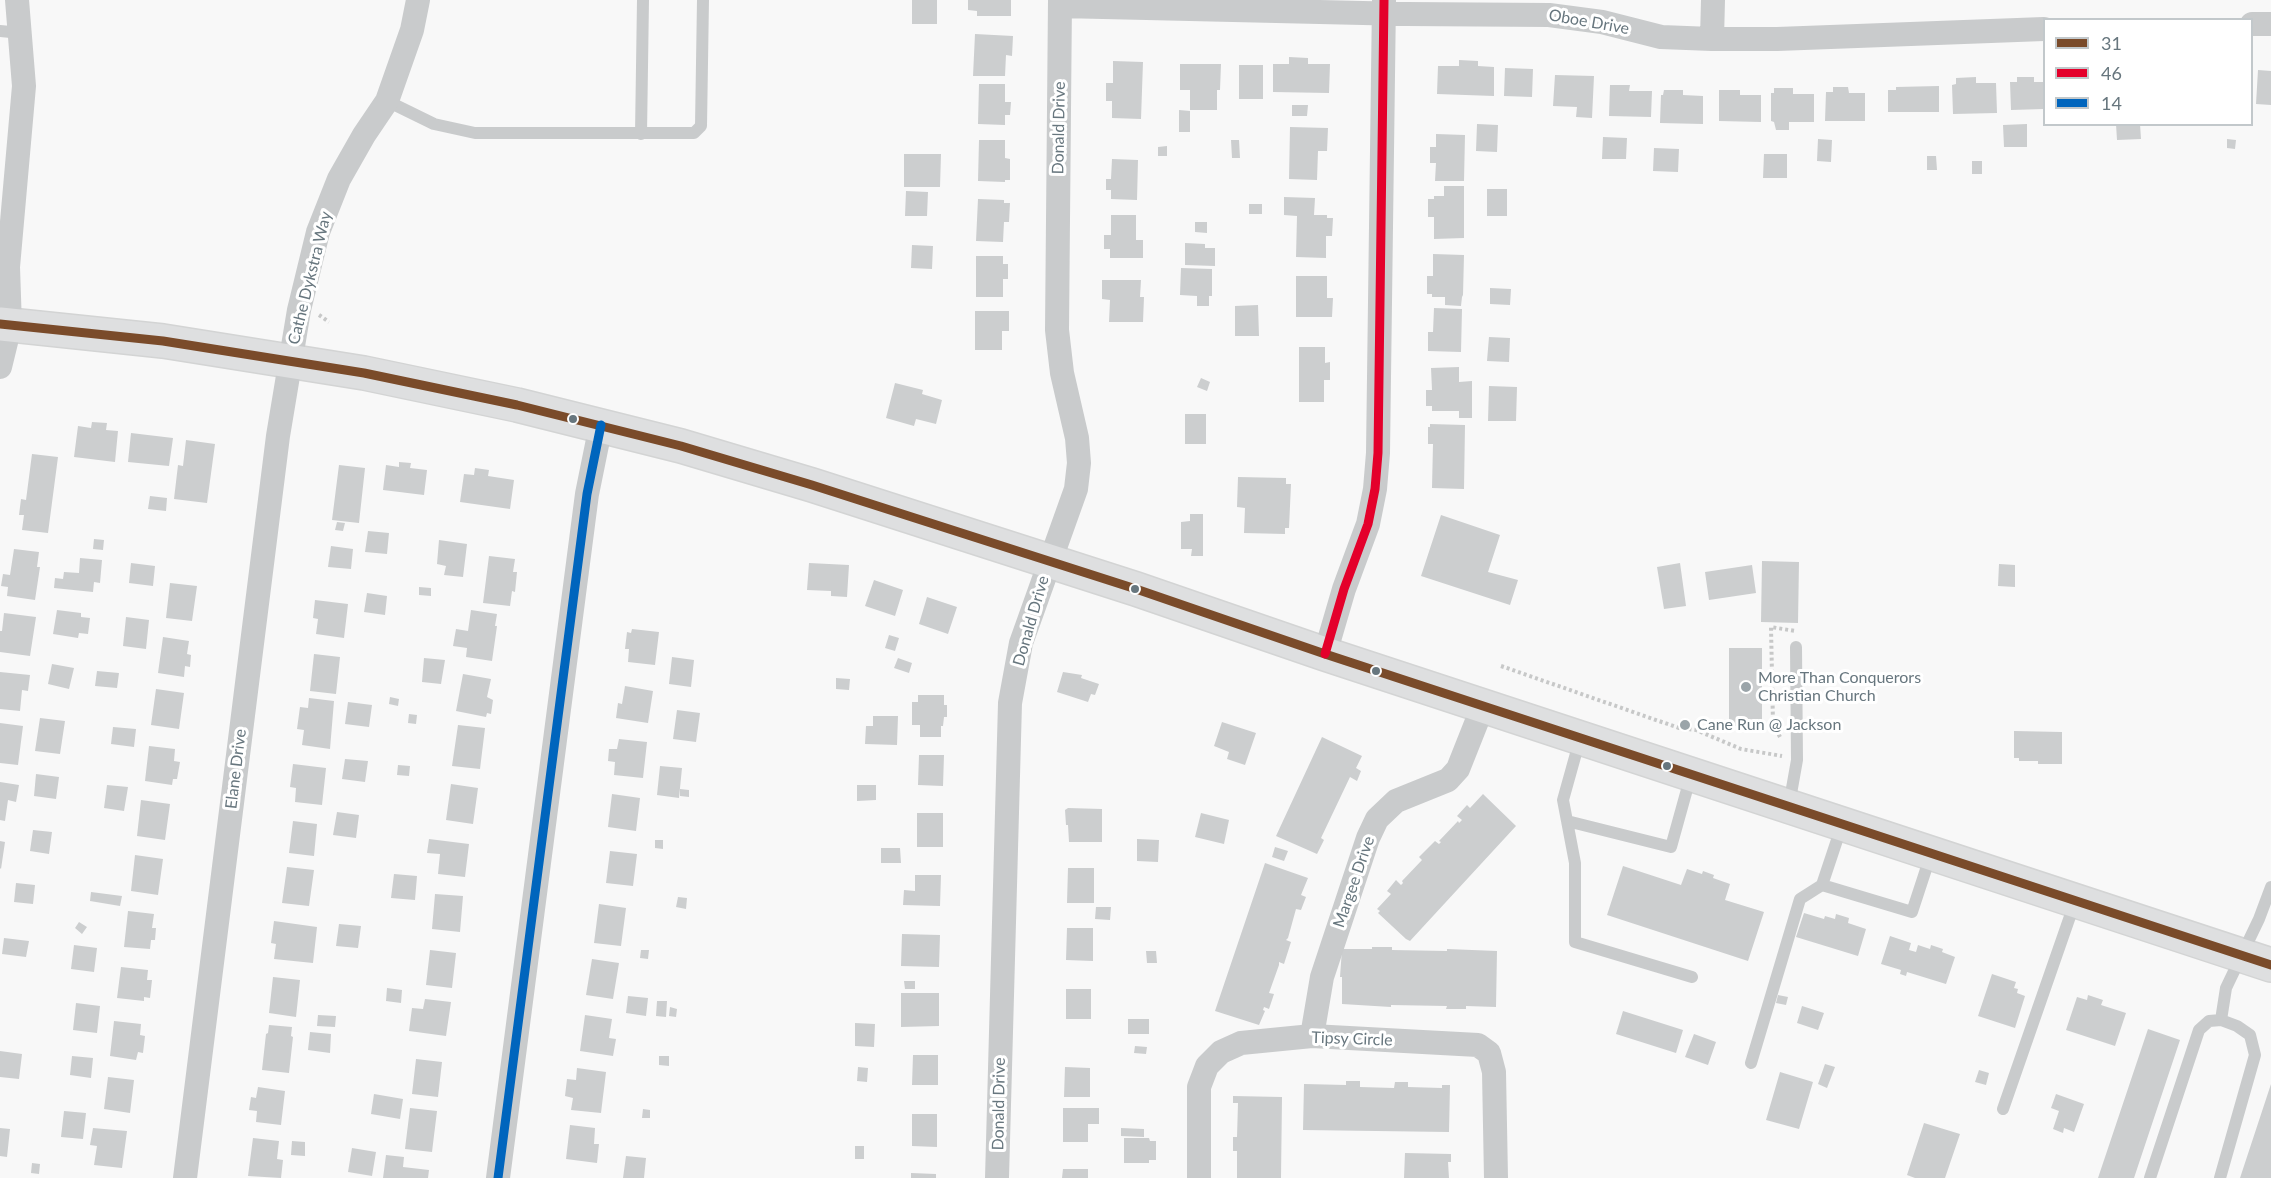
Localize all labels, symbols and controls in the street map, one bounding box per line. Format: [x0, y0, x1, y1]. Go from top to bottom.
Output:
street label: Oboe Drive [1547, 5, 1631, 39]
legend [2043, 18, 2253, 126]
text: 31 [2101, 32, 2122, 54]
text: 46 [2101, 62, 2122, 84]
street label: Donald Drive [1049, 81, 1069, 175]
text: 14 [2101, 92, 2122, 114]
street label: Cathe Dykstra Way [284, 210, 336, 346]
unlabelled marker [567, 413, 579, 425]
street label: Donald Drive [1009, 574, 1053, 668]
unlabelled marker [1129, 583, 1141, 595]
unlabelled marker [1370, 665, 1382, 677]
place label: More Than Conquerors Christian Church [1758, 668, 1921, 706]
marker: More Than Conquerors Christian Church [1739, 680, 1753, 694]
place label: Cane Run @ Jackson [1697, 715, 1841, 735]
marker: Cane Run @ Jackson [1678, 718, 1692, 732]
street label: Elane Drive [222, 728, 250, 810]
unlabelled marker [1661, 760, 1673, 772]
street label: Margee Drive [1329, 834, 1379, 930]
street label: Tipsy Circle [1311, 1028, 1393, 1050]
street label: Donald Drive [989, 1057, 1009, 1151]

